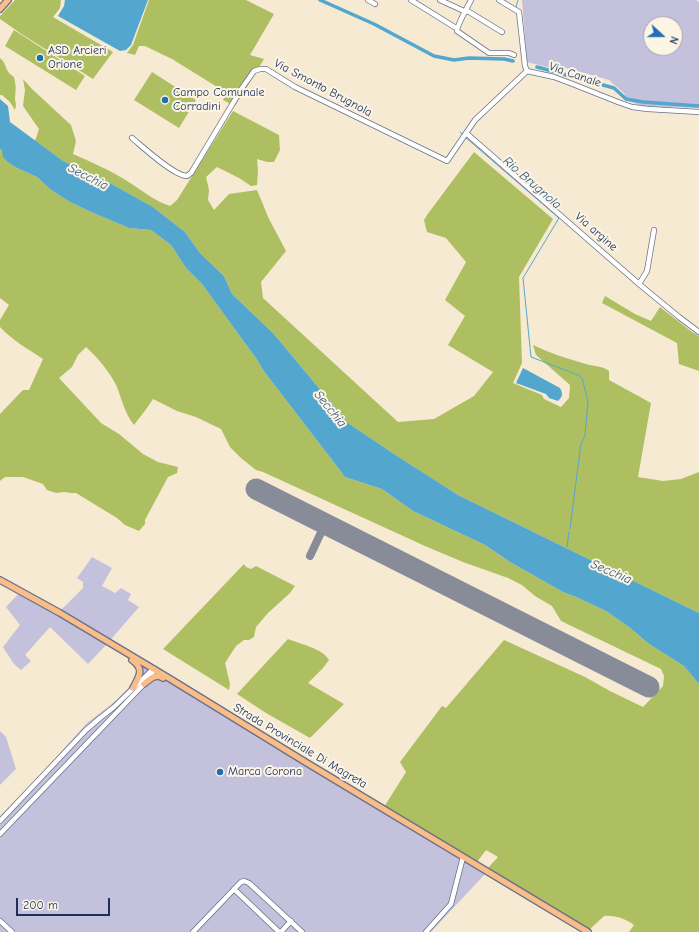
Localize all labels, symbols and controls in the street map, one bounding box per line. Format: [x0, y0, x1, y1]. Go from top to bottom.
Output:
north arrow [643, 16, 683, 56]
text: N [666, 34, 681, 46]
place label: ASD Arcieri Orione [48, 44, 107, 72]
marker: ASD Arcieri Orione [35, 53, 45, 63]
street label: Via Smonto Brugnola [272, 56, 374, 120]
street label: Via Canale [547, 59, 603, 91]
place label: Campo Comunale Corradini [173, 86, 264, 114]
marker: Campo Comunale Corradini [160, 95, 170, 105]
water label: Rio Brugnola [500, 153, 564, 213]
water label: Secchia [65, 160, 111, 194]
street label: Via argine [572, 210, 620, 254]
water label: Secchia [310, 387, 350, 431]
water label: Secchia [588, 556, 634, 588]
street label: Strada Provinciale Di Magreta [231, 700, 369, 792]
place label: Marca Corona [228, 765, 302, 779]
marker: Marca Corona [215, 767, 225, 777]
scale bar [18, 890, 112, 916]
text: 200 m [23, 898, 58, 912]

